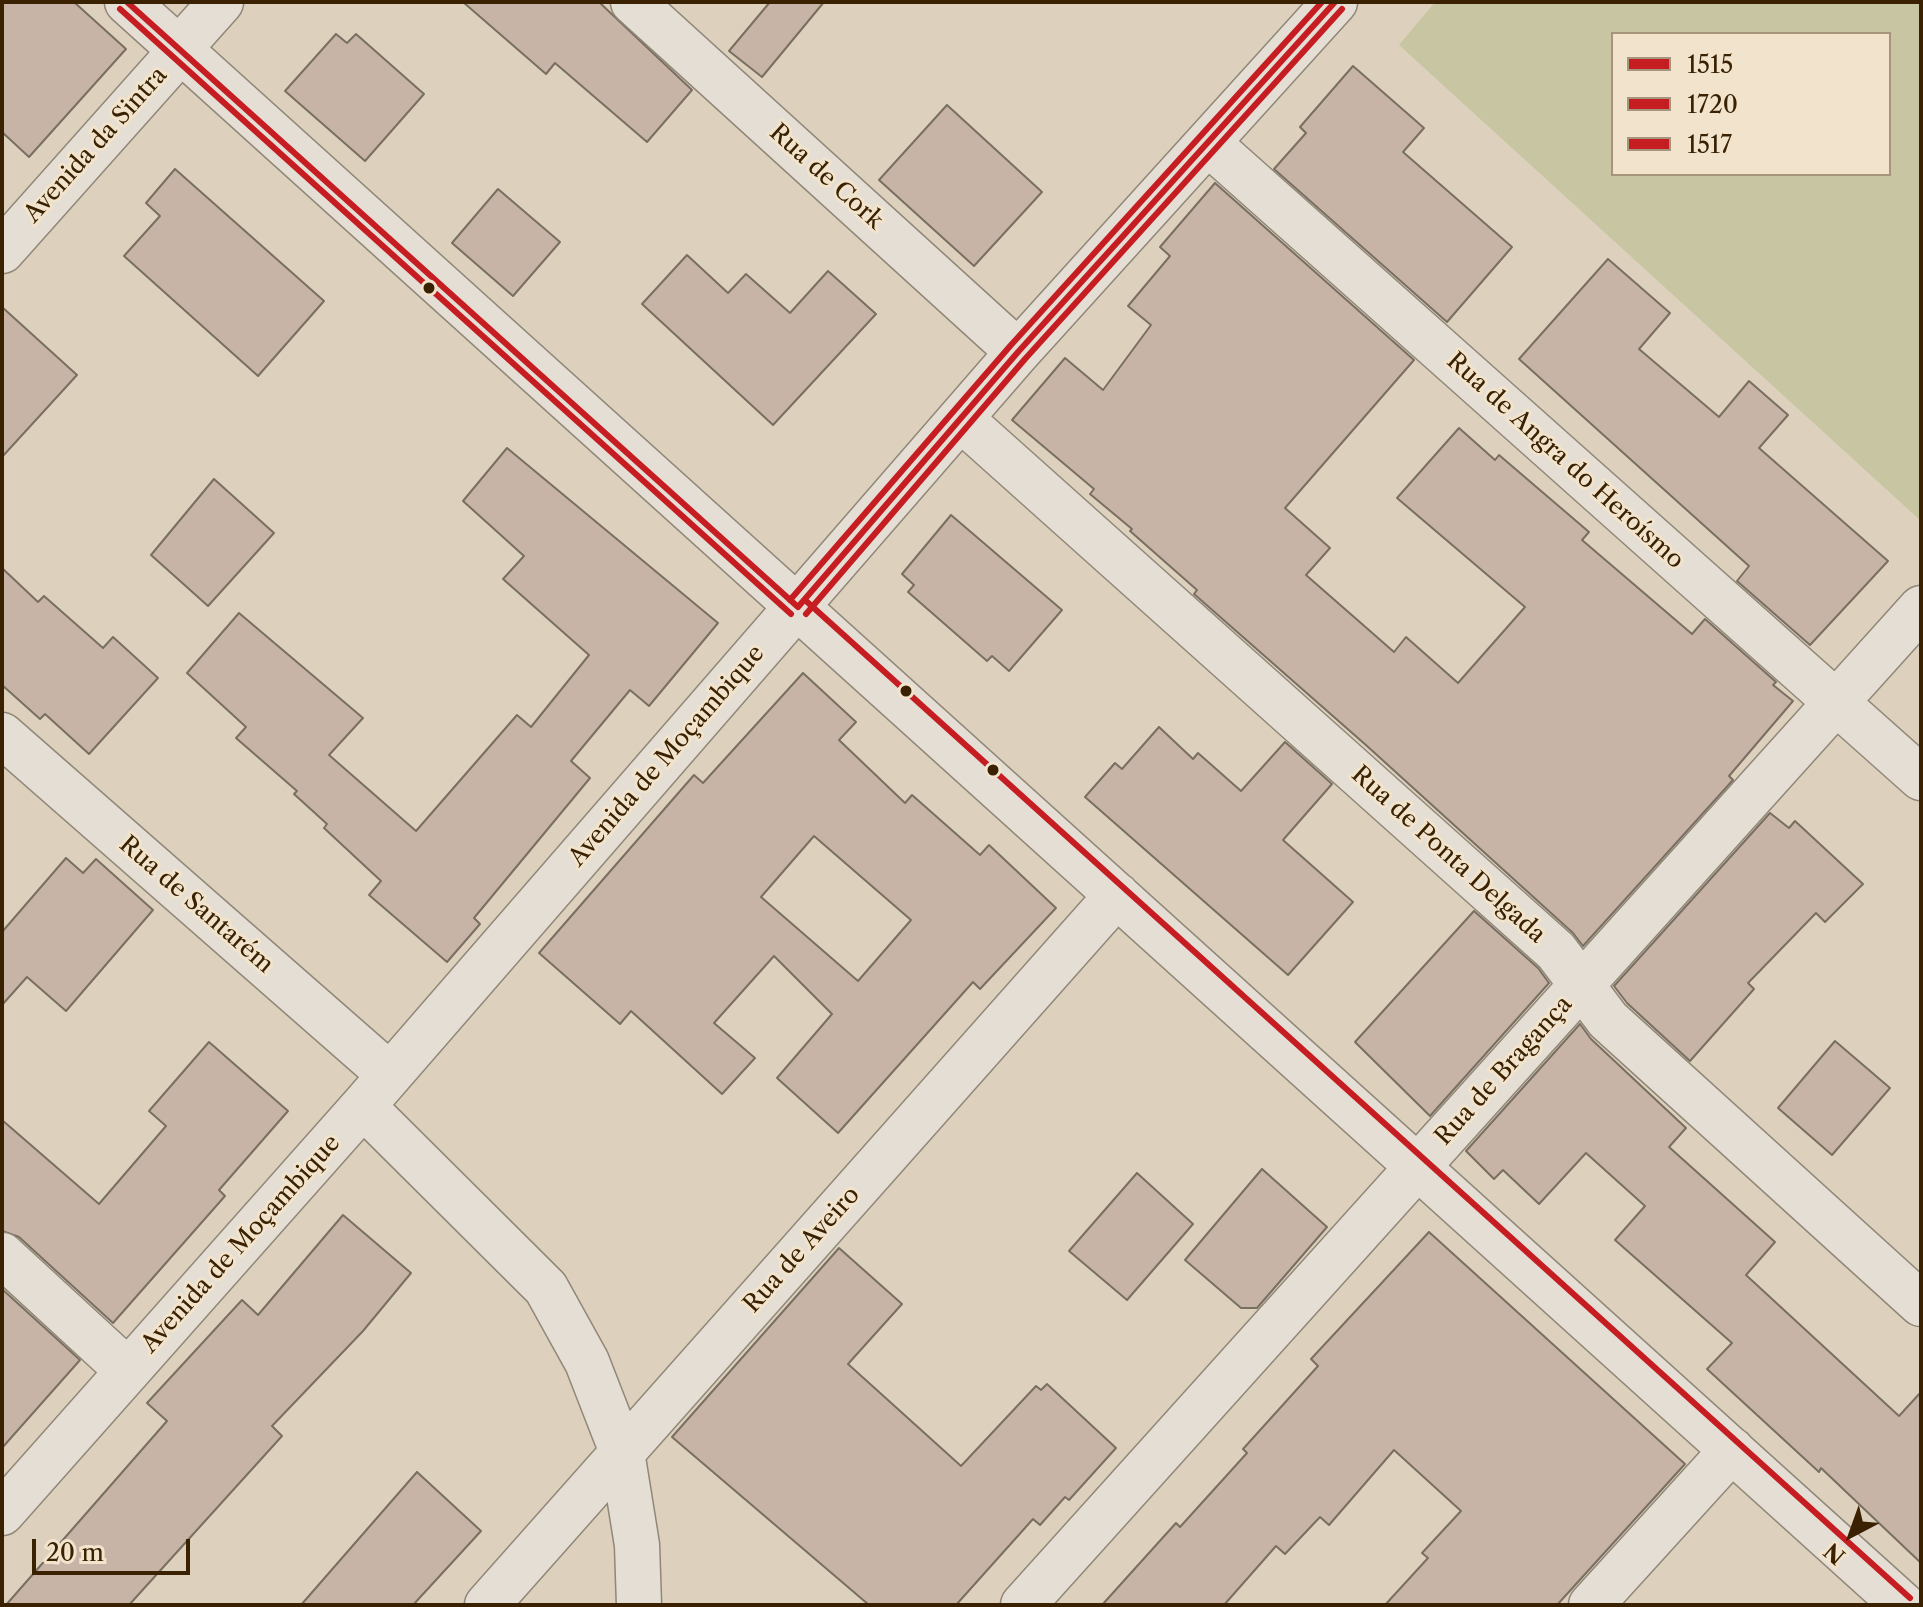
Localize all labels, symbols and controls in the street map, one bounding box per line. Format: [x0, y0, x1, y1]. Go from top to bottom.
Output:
legend [1611, 32, 1891, 176]
text: 1515 [1687, 50, 1733, 79]
street label: Avenida da Sintra [19, 61, 173, 229]
text: 1720 [1687, 90, 1738, 119]
street label: Rua de Cork [763, 118, 889, 236]
text: 1517 [1687, 130, 1732, 159]
unlabelled marker [421, 280, 437, 296]
street label: Rua de Angra do Heroísmo [1441, 347, 1689, 575]
street label: Avenida de Moçambique [563, 640, 771, 872]
unlabelled marker [898, 683, 914, 699]
street label: Rua de Ponta Delgada [1345, 760, 1551, 950]
unlabelled marker [985, 762, 1001, 778]
street label: Rua de Santarém [113, 830, 279, 980]
street label: Rua de Bragança [1429, 990, 1579, 1152]
street label: Avenida de Moçambique [136, 1129, 346, 1359]
street label: Rua de Aveiro [738, 1181, 866, 1319]
north arrow [1811, 1495, 1891, 1575]
scale bar [36, 1523, 194, 1573]
text: N [1819, 1537, 1851, 1570]
text: 20 m [46, 1538, 104, 1567]

